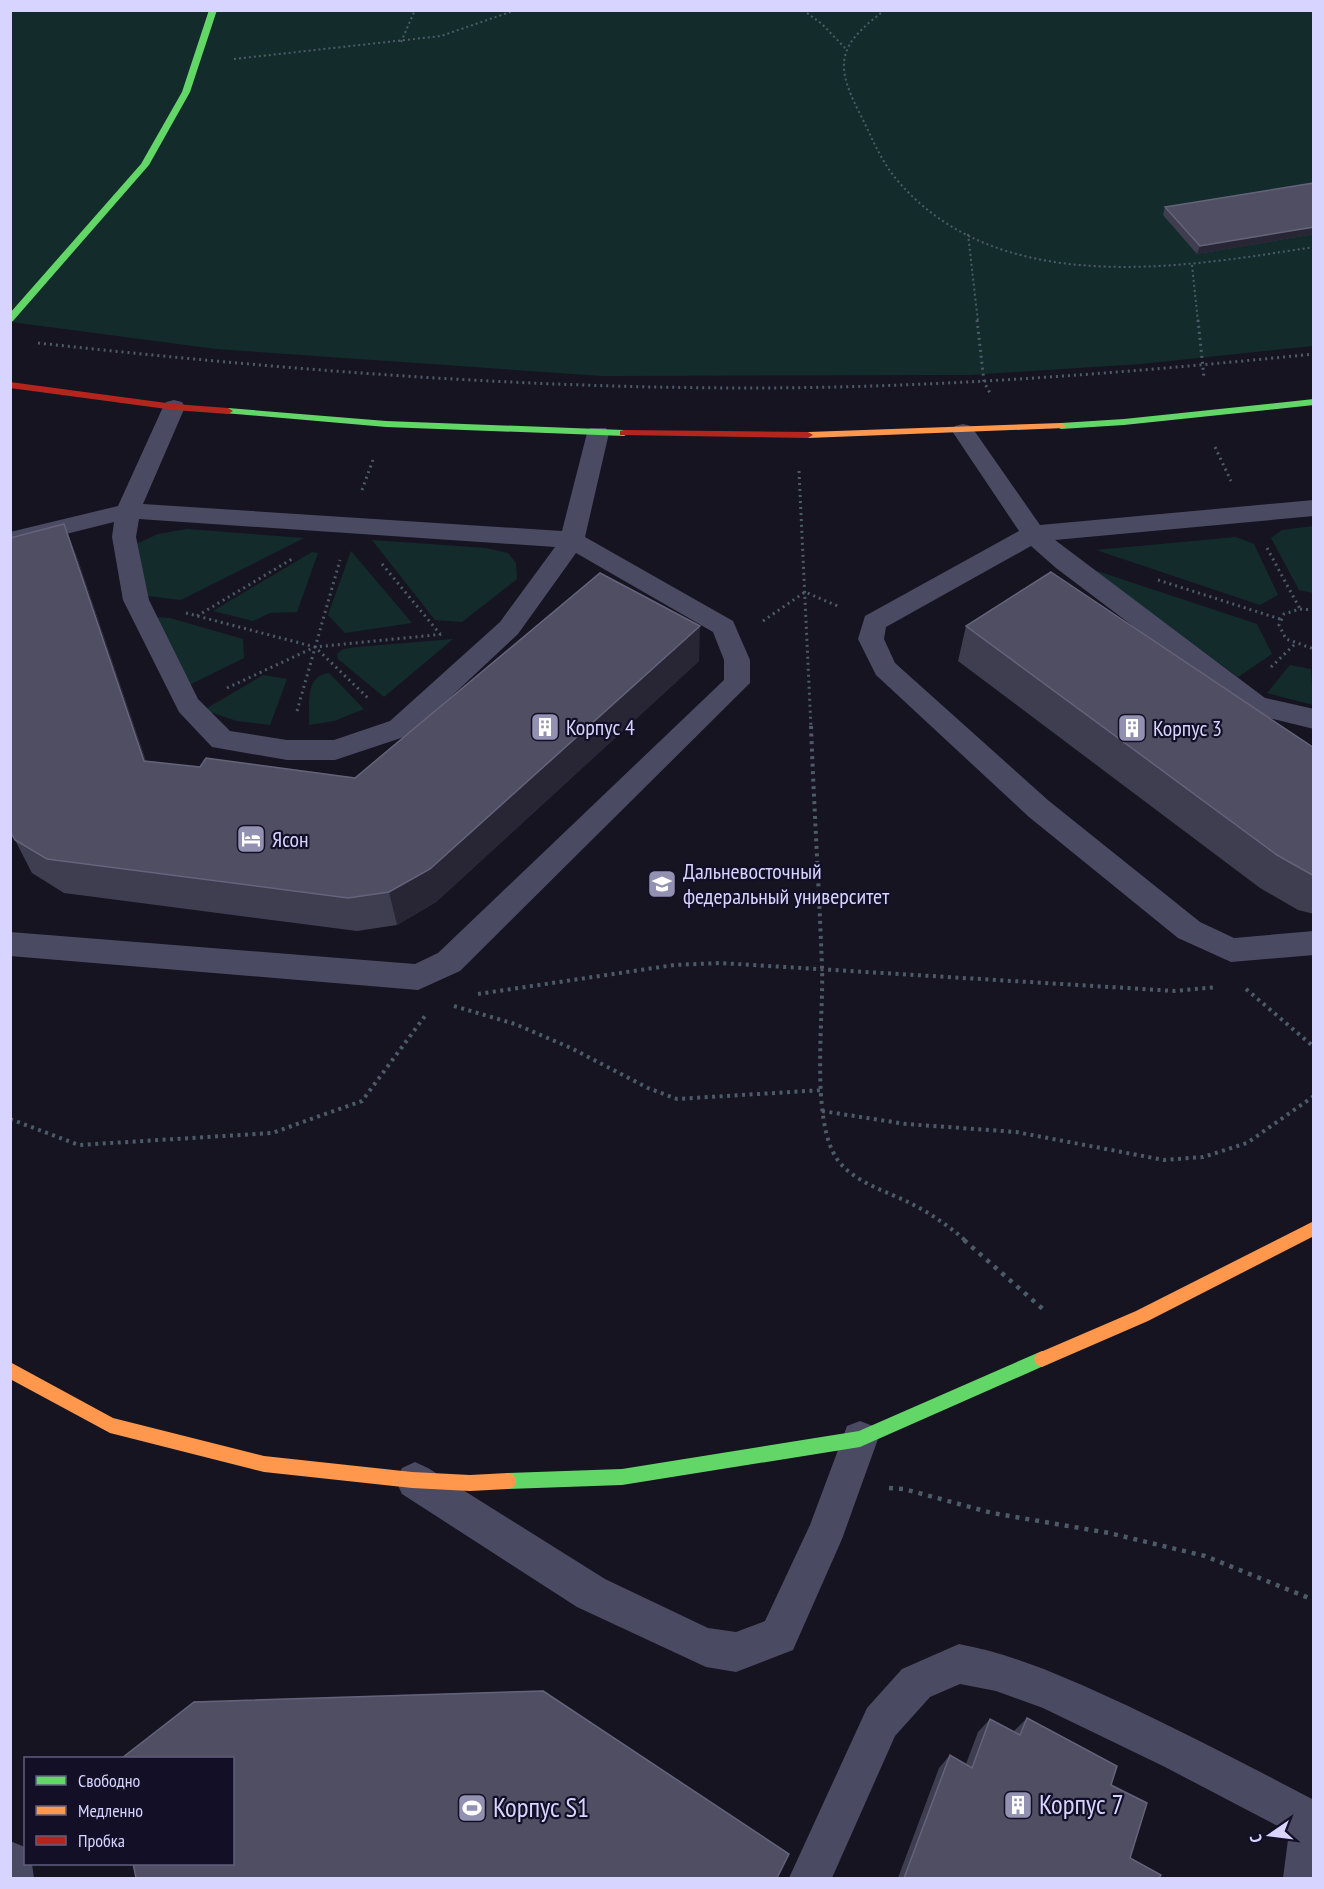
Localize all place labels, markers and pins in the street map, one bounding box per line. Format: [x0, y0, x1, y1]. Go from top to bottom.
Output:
building icon: Корпус 4 [529, 711, 561, 743]
building icon: Корпус 3 [1116, 712, 1148, 744]
place label: Корпус 4 [566, 713, 635, 741]
place label: Корпус 3 [1153, 714, 1222, 742]
hotel icon: Ясон [235, 823, 267, 855]
place label: Ясон [272, 825, 309, 853]
place label: Дальневосточный федеральный университет [683, 857, 890, 910]
school or university icon: Дальневосточный федеральный университет [646, 868, 678, 900]
place label: Корпус 7 [1039, 1787, 1124, 1821]
building icon: Корпус 7 [1002, 1789, 1034, 1821]
place label: Корпус S1 [493, 1790, 589, 1824]
sports icon: Корпус S1 [456, 1792, 488, 1824]

